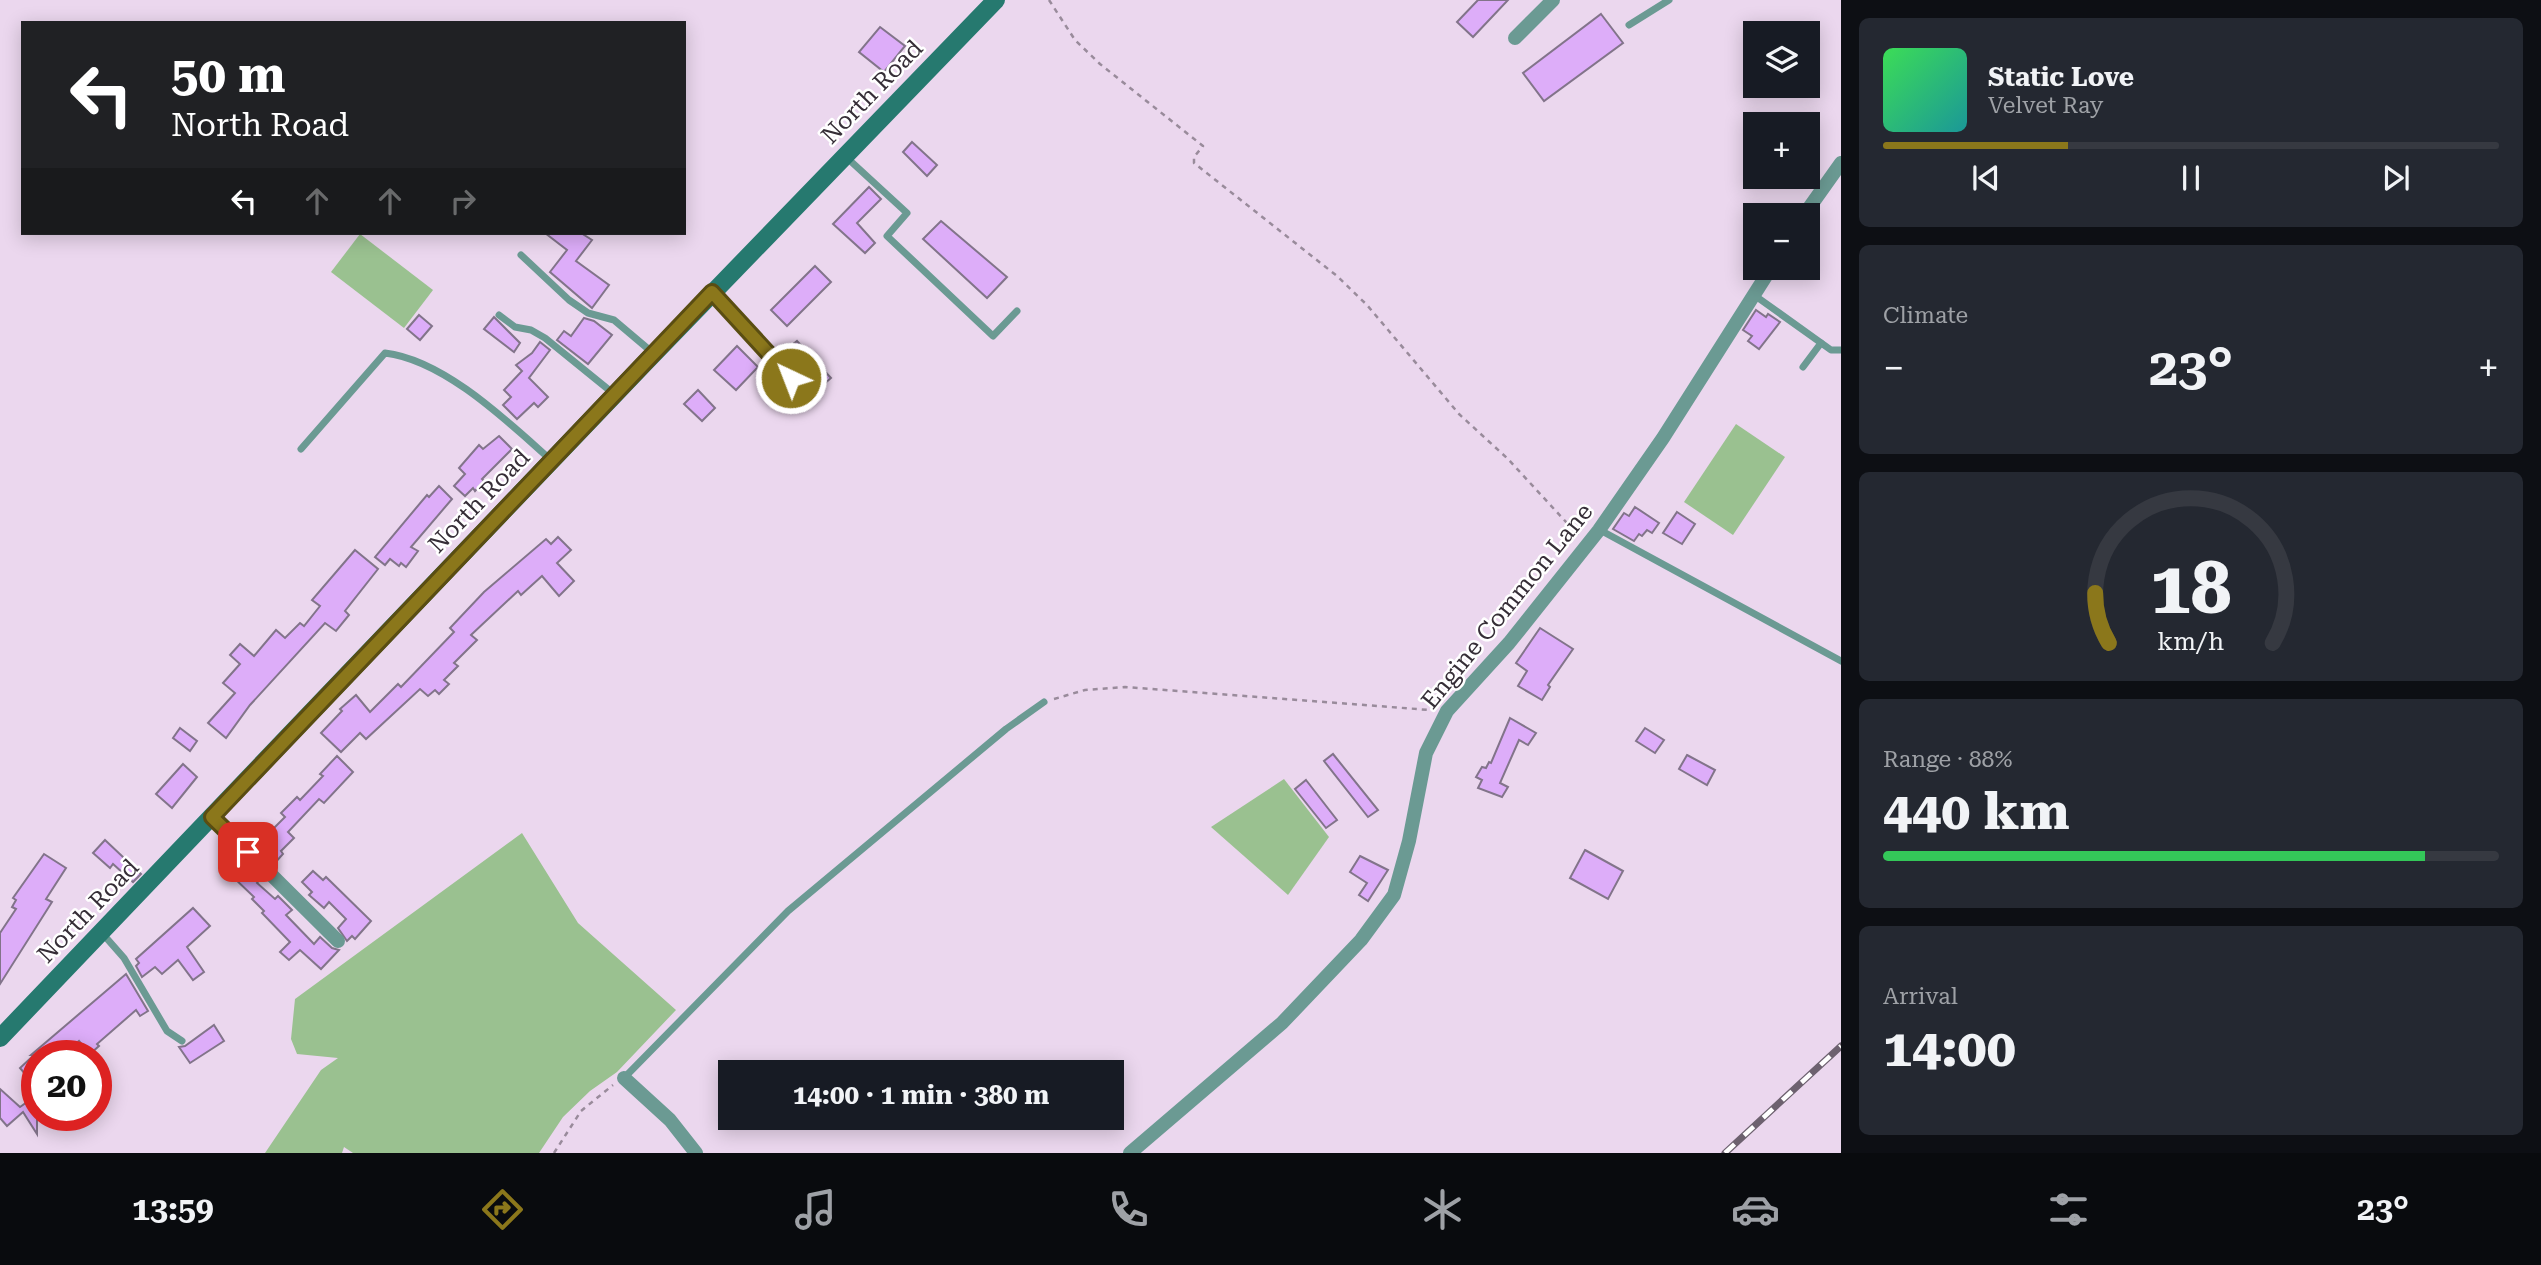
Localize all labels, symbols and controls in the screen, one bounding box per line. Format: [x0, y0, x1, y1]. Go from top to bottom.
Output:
map controls [1743, 21, 1820, 280]
button: layers [1743, 21, 1820, 98]
street label: North Road [816, 34, 928, 150]
text: 50 m [171, 47, 286, 104]
icon: left [56, 49, 147, 140]
text: Static Love [1988, 62, 2134, 92]
text: Velvet Ray [1988, 92, 2103, 119]
text: North Road [171, 106, 349, 144]
button: + [1743, 112, 1820, 189]
icon: previous [1967, 159, 2005, 197]
icon: pause [2172, 159, 2210, 197]
icon: next [2377, 159, 2415, 197]
icon: left [225, 182, 263, 220]
icon: ahead [298, 182, 336, 220]
icon: ahead [371, 182, 409, 220]
icon: right [444, 182, 482, 220]
button: − [1743, 203, 1820, 280]
text: Climate [1883, 302, 1968, 329]
text: 23° [2149, 337, 2233, 398]
position arrow [754, 341, 828, 415]
text: − [1883, 346, 1904, 390]
text: + [2478, 346, 2499, 390]
street label: North Road [423, 443, 535, 559]
street label: Engine Common Lane [1416, 498, 1598, 714]
text: 18 [2150, 546, 2232, 631]
text: km/h [2158, 626, 2224, 655]
text: Range · 88% [1883, 746, 2012, 773]
text: 440 km [1883, 781, 2070, 842]
pin [218, 822, 278, 882]
icon: arrive [229, 833, 267, 871]
street label: North Road [32, 853, 144, 969]
text: Arrival [1883, 983, 1958, 1010]
text: 14:00 [1883, 1018, 2016, 1079]
speed limit sign: 20 [21, 1040, 112, 1131]
text: 14:00 · 1 min · 380 m [793, 1080, 1049, 1110]
icon: directions [478, 1185, 527, 1234]
icon: music [791, 1185, 840, 1234]
icon: phone [1104, 1185, 1153, 1234]
icon: climate [1418, 1185, 1467, 1234]
icon: car [1731, 1185, 1780, 1234]
icon: filters [2044, 1185, 2093, 1234]
text: 13:59 [132, 1190, 214, 1228]
text: 23° [2357, 1190, 2409, 1228]

